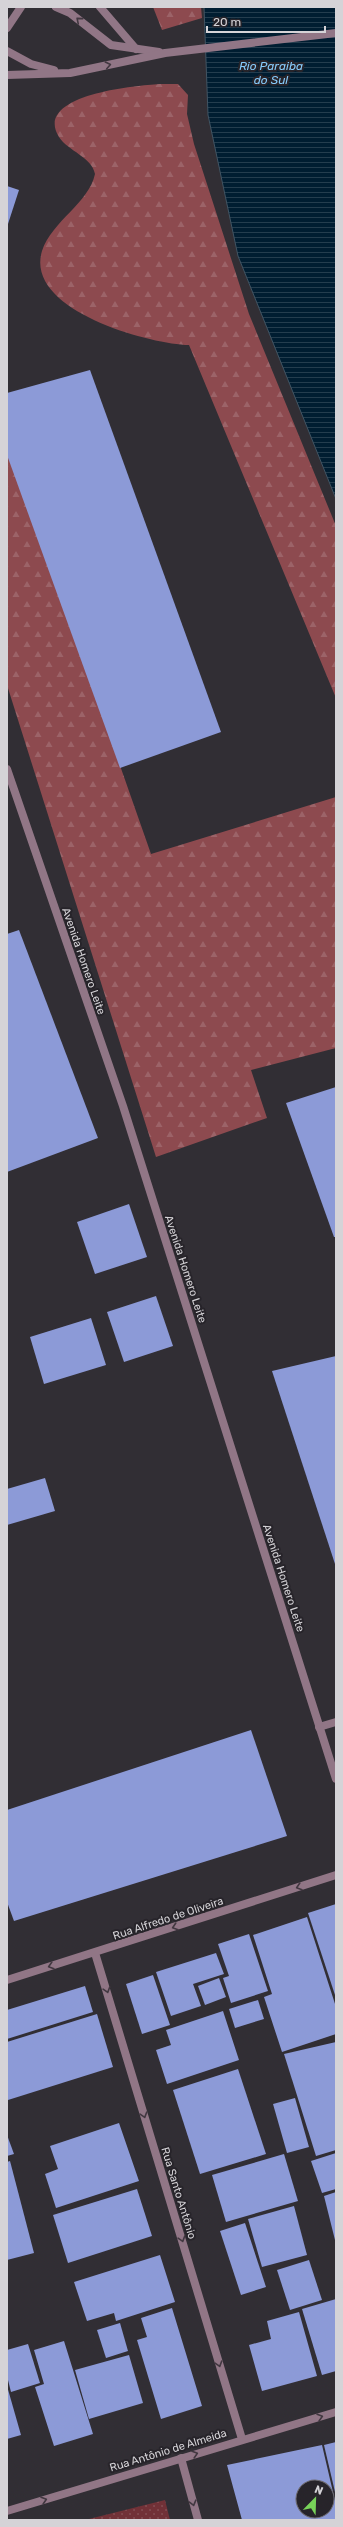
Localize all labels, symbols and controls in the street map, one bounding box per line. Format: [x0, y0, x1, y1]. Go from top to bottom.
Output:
scale bar [207, 8, 325, 34]
text: 20 m [213, 15, 241, 29]
one-way arrow [76, 17, 83, 24]
water label: Rio Paraiba do Sul [239, 59, 303, 87]
one-way arrow [105, 61, 112, 70]
street label: Avenida Homero Leite [59, 906, 108, 1016]
street label: Avenida Homero Leite [162, 1214, 209, 1325]
street label: Avenida Homero Leite [260, 1523, 307, 1634]
one-way arrow [296, 1882, 303, 1891]
street label: Rua Alfredo de Oliveira [111, 1894, 225, 1942]
one-way arrow [172, 1922, 179, 1931]
one-way arrow [48, 1961, 55, 1970]
one-way arrow [102, 1987, 111, 1994]
one-way arrow [139, 2111, 148, 2118]
street label: Rua Santo Antônio [158, 2146, 199, 2241]
one-way arrow [177, 2235, 186, 2242]
one-way arrow [214, 2360, 223, 2367]
one-way arrow [316, 2413, 323, 2422]
street label: Rua Antônio de Almeida [108, 2426, 228, 2474]
one-way arrow [192, 2450, 199, 2459]
north arrow [295, 2479, 335, 2519]
text: N [313, 2483, 325, 2498]
one-way arrow [41, 2496, 48, 2505]
one-way arrow [188, 2499, 197, 2506]

